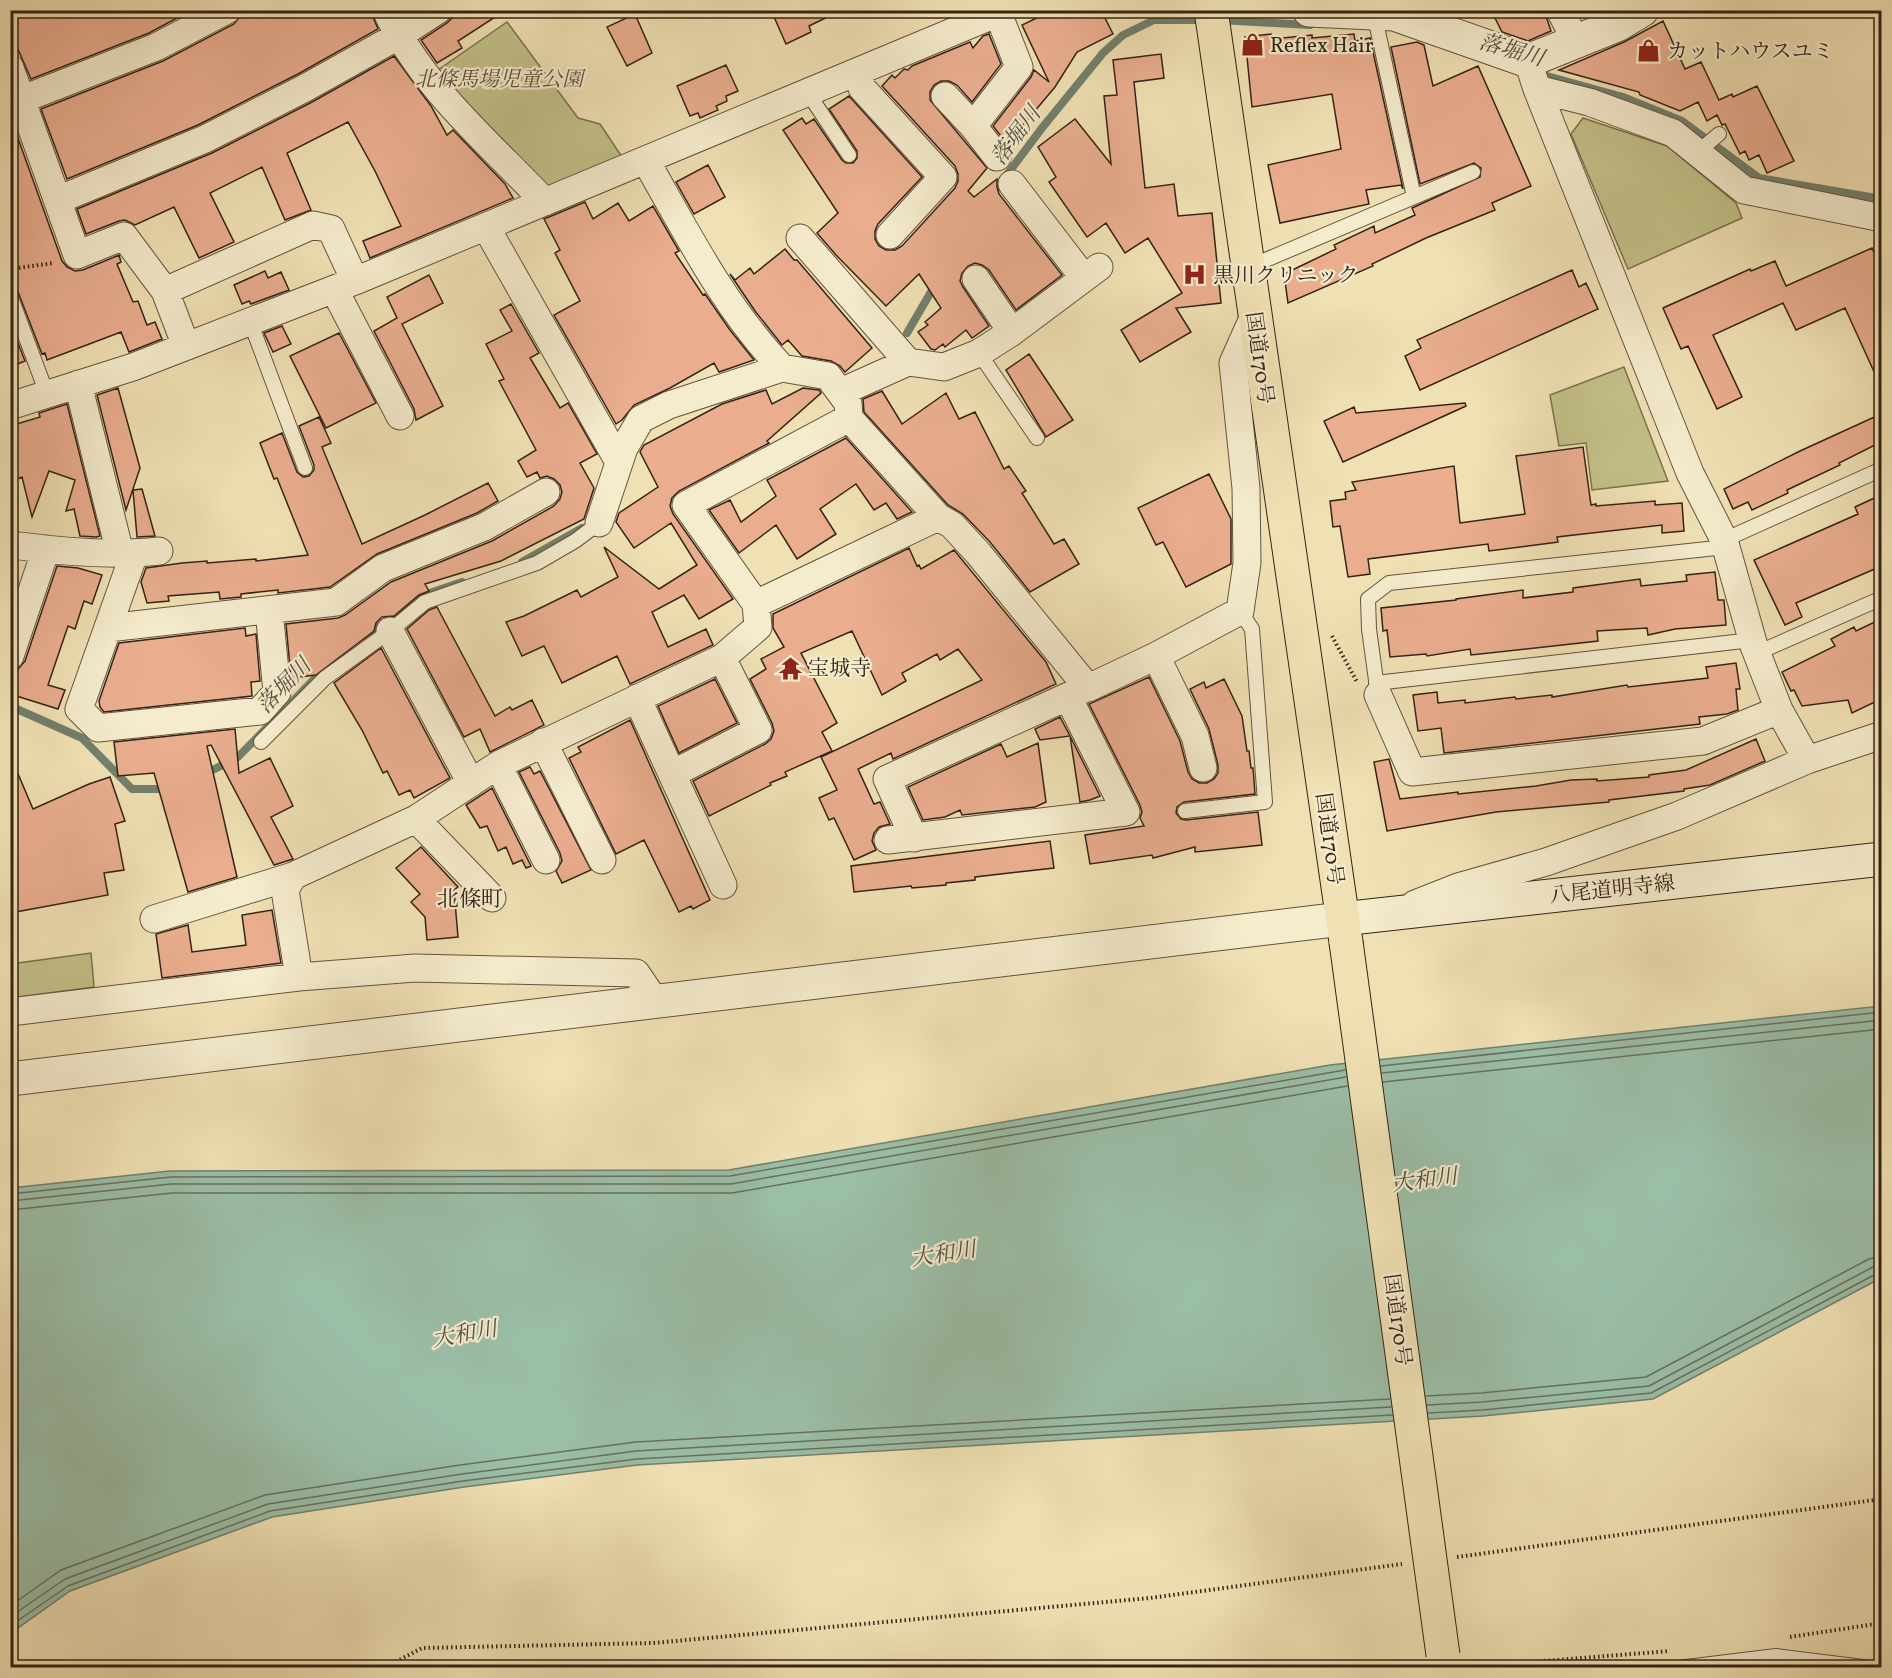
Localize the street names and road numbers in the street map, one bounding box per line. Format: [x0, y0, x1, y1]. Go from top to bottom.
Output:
street label: 国道170号 [1238, 310, 1279, 406]
street label: 国道170号 [1308, 791, 1349, 887]
street label: 八尾道明寺線 [1548, 869, 1676, 911]
street label: 国道170号 [1376, 1272, 1417, 1368]

